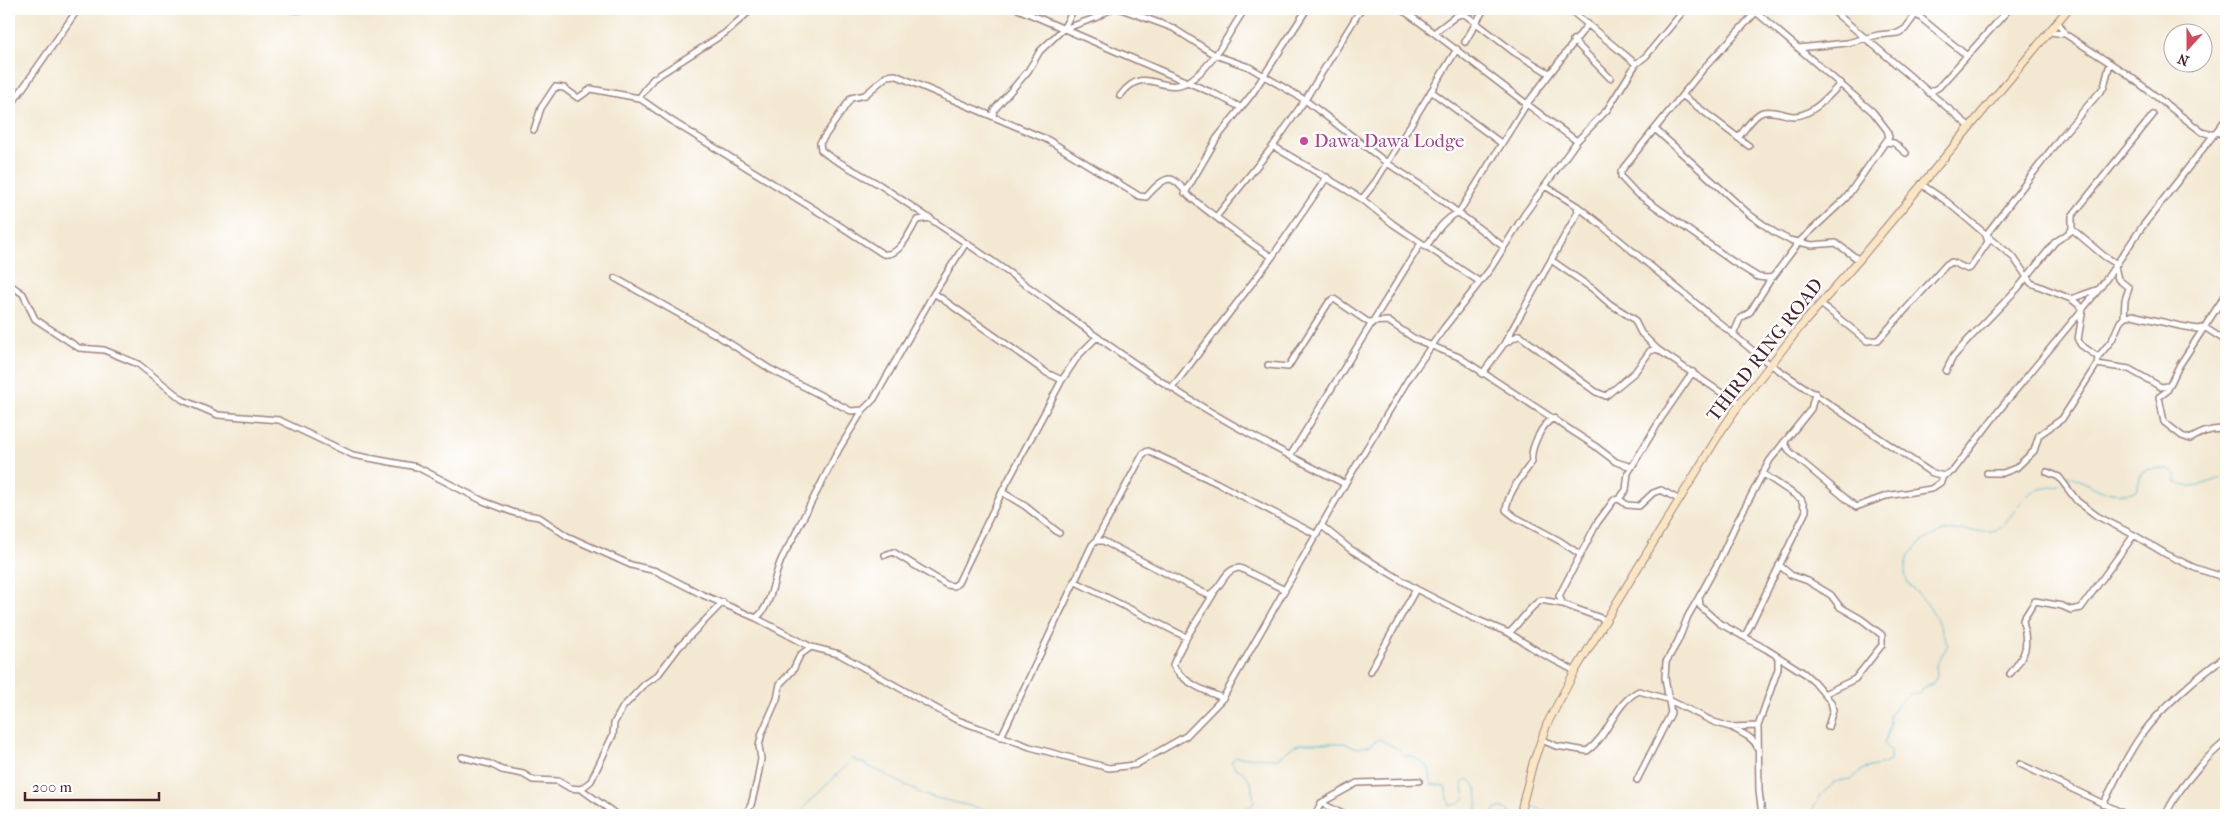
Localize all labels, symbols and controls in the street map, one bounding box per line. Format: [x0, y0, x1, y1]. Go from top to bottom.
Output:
north arrow [2162, 22, 2212, 72]
text: N [2175, 50, 2192, 70]
place label: Dawa Dawa Lodge [1314, 130, 1464, 152]
marker: Dawa Dawa Lodge [1298, 135, 1310, 147]
street label: THIRD RING ROAD [1702, 274, 1828, 426]
scale bar [25, 769, 159, 801]
text: 200 m [32, 778, 72, 796]

